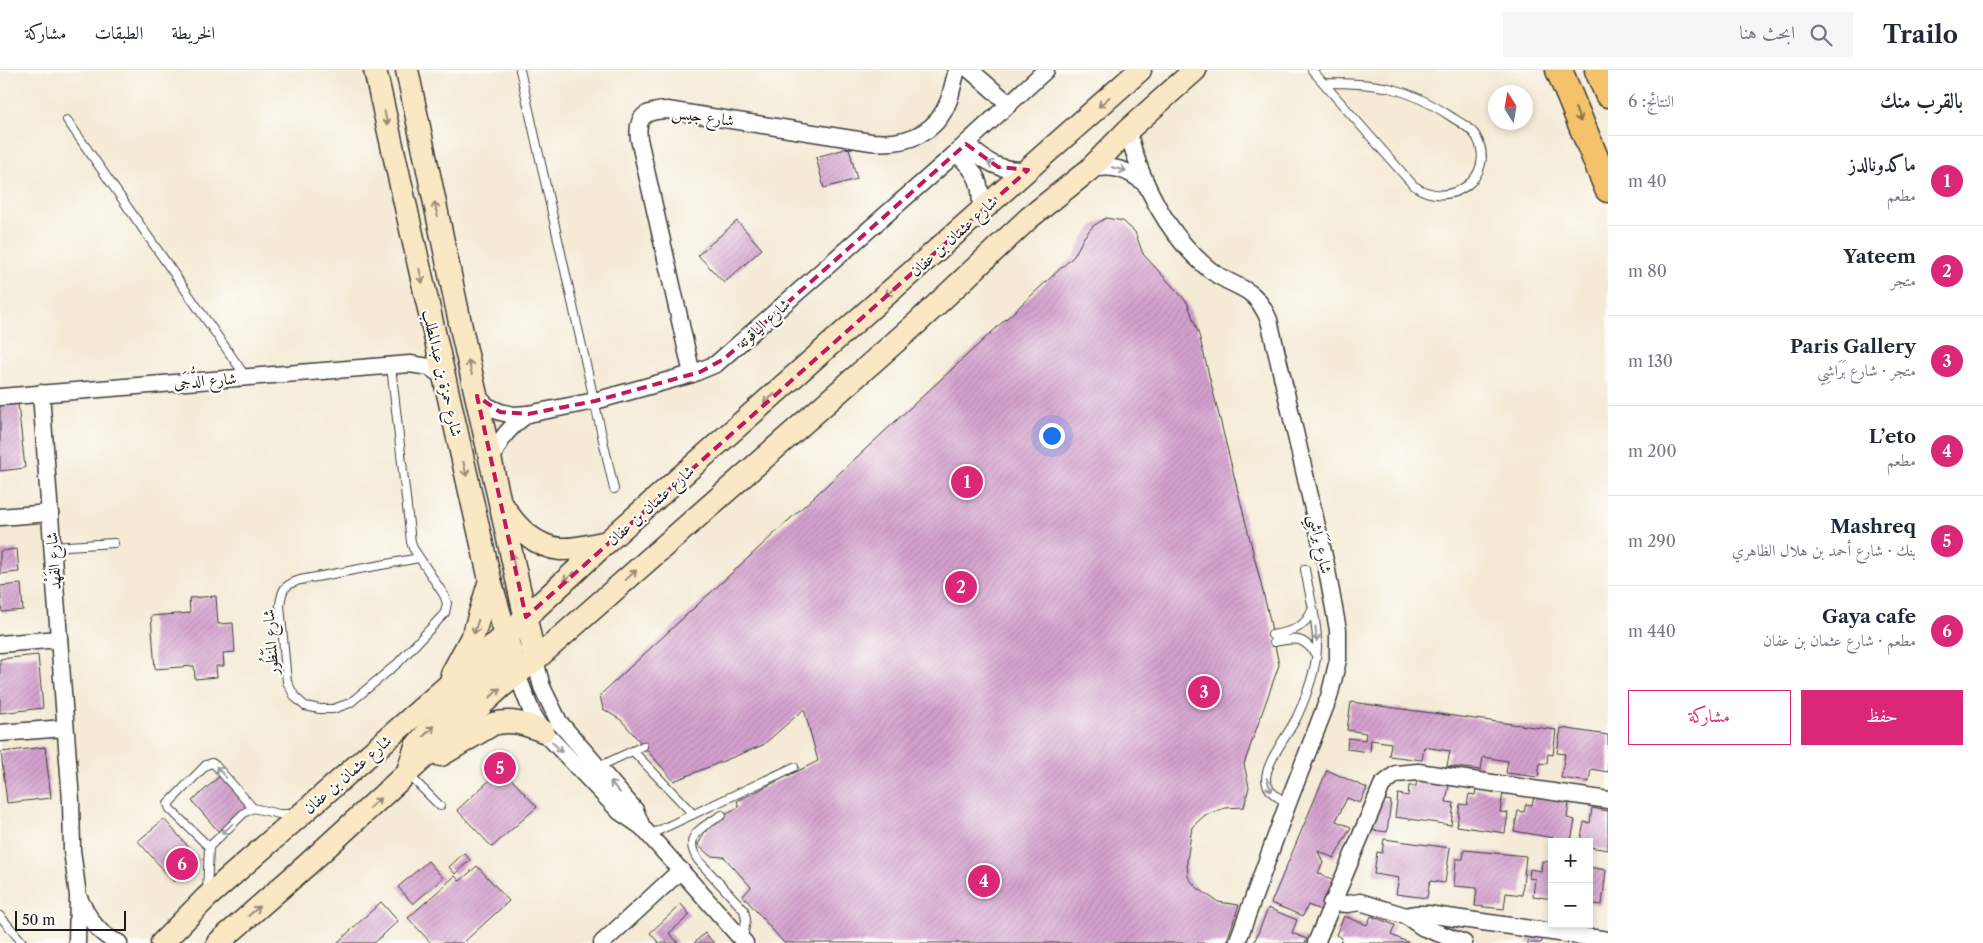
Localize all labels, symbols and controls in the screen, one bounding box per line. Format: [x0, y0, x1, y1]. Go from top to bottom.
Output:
search box [1503, 12, 1853, 57]
text: Trailo [1883, 20, 1958, 49]
text: ابحث هنا [1739, 21, 1795, 44]
icon: search [1807, 21, 1835, 49]
text: مشاركة [25, 22, 66, 44]
text: الطبقات [94, 22, 143, 44]
text: الخريطة [171, 22, 215, 44]
north arrow [1488, 85, 1533, 130]
text: بالقرب منك [1880, 88, 1963, 113]
text: النتائج: 6 [1628, 91, 1674, 111]
one-way arrow [1098, 97, 1111, 108]
street label: شارع جيس [670, 102, 736, 134]
one-way arrow [1574, 107, 1583, 122]
one-way arrow [382, 109, 391, 125]
text: ماكدونالدز [1849, 153, 1916, 176]
one-way arrow [987, 159, 1002, 169]
one-way arrow [1110, 165, 1126, 174]
text: 40 m [1628, 171, 1667, 191]
text: 1 [1943, 171, 1951, 191]
text: مطعم [1887, 185, 1916, 205]
street label: شارع عثمان بن عفان [905, 192, 1004, 283]
one-way arrow [431, 201, 440, 217]
text: Yateem [1843, 245, 1916, 268]
text: 80 m [1628, 261, 1667, 281]
text: 2 [1942, 261, 1952, 281]
one-way arrow [417, 268, 426, 284]
text: متجر [1891, 270, 1916, 290]
one-way arrow [884, 286, 897, 297]
street label: شارع الياقوته [732, 294, 797, 355]
street label: شارع حمزة بن عبدالمطلب [415, 307, 467, 439]
text: Paris Gallery [1790, 335, 1916, 358]
text: 130 m [1628, 351, 1673, 371]
text: 3 [1942, 351, 1952, 371]
one-way arrow [465, 360, 474, 376]
text: متجر · شارع بَرَاشِي [1817, 360, 1916, 380]
street label: شارع الدُّجَى [172, 362, 237, 396]
one-way arrow [763, 393, 776, 404]
your location [1039, 423, 1065, 449]
text: L’eto [1869, 425, 1916, 448]
text: 200 m [1628, 441, 1677, 461]
text: 4 [1942, 441, 1952, 461]
text: مطعم [1887, 450, 1916, 470]
one-way arrow [461, 460, 470, 476]
street label: شارع عثمان بن عفان [602, 461, 701, 552]
pin: 1 [951, 463, 983, 501]
street label: شارع بَرَاشِي [1299, 512, 1338, 577]
text: Mashreq [1830, 515, 1916, 538]
street label: شارع الفَهْد [40, 531, 69, 591]
text: 290 m [1628, 531, 1676, 551]
text: 5 [1943, 531, 1951, 551]
text: بنك · شارع أحمد بن هلال الظاهري [1732, 540, 1916, 560]
one-way arrow [508, 553, 518, 569]
pin: 2 [945, 568, 977, 606]
one-way arrow [624, 570, 637, 581]
one-way arrow [563, 571, 576, 583]
text: Gaya cafe [1822, 605, 1916, 628]
street label: شارع المَنْظُور [255, 608, 286, 678]
one-way arrow [470, 618, 480, 634]
text: 440 m [1628, 621, 1676, 641]
text: 6 [1942, 621, 1952, 641]
one-way arrow [1311, 626, 1321, 642]
text: مطعم · شارع عثمان بن عفان [1763, 630, 1916, 650]
pin: 3 [1188, 673, 1220, 711]
one-way arrow [488, 687, 501, 698]
button: مشاركة [1628, 690, 1791, 745]
button: حفظ [1801, 690, 1963, 745]
one-way arrow [423, 725, 435, 737]
street label: شارع عثمان بن عفان [299, 730, 398, 821]
one-way arrow [551, 740, 563, 753]
pin: 5 [484, 749, 516, 787]
one-way arrow [215, 765, 227, 778]
one-way arrow [1265, 777, 1274, 792]
one-way arrow [609, 780, 621, 793]
one-way arrow [369, 797, 382, 809]
one-way arrow [220, 823, 233, 835]
map controls [1548, 838, 1593, 928]
button: + [1548, 838, 1593, 883]
pin: 6 [166, 845, 198, 883]
pin: 4 [968, 862, 1000, 900]
button: − [1548, 883, 1593, 928]
one-way arrow [248, 905, 261, 917]
scale bar [15, 908, 126, 931]
text: 50 m [22, 911, 55, 929]

